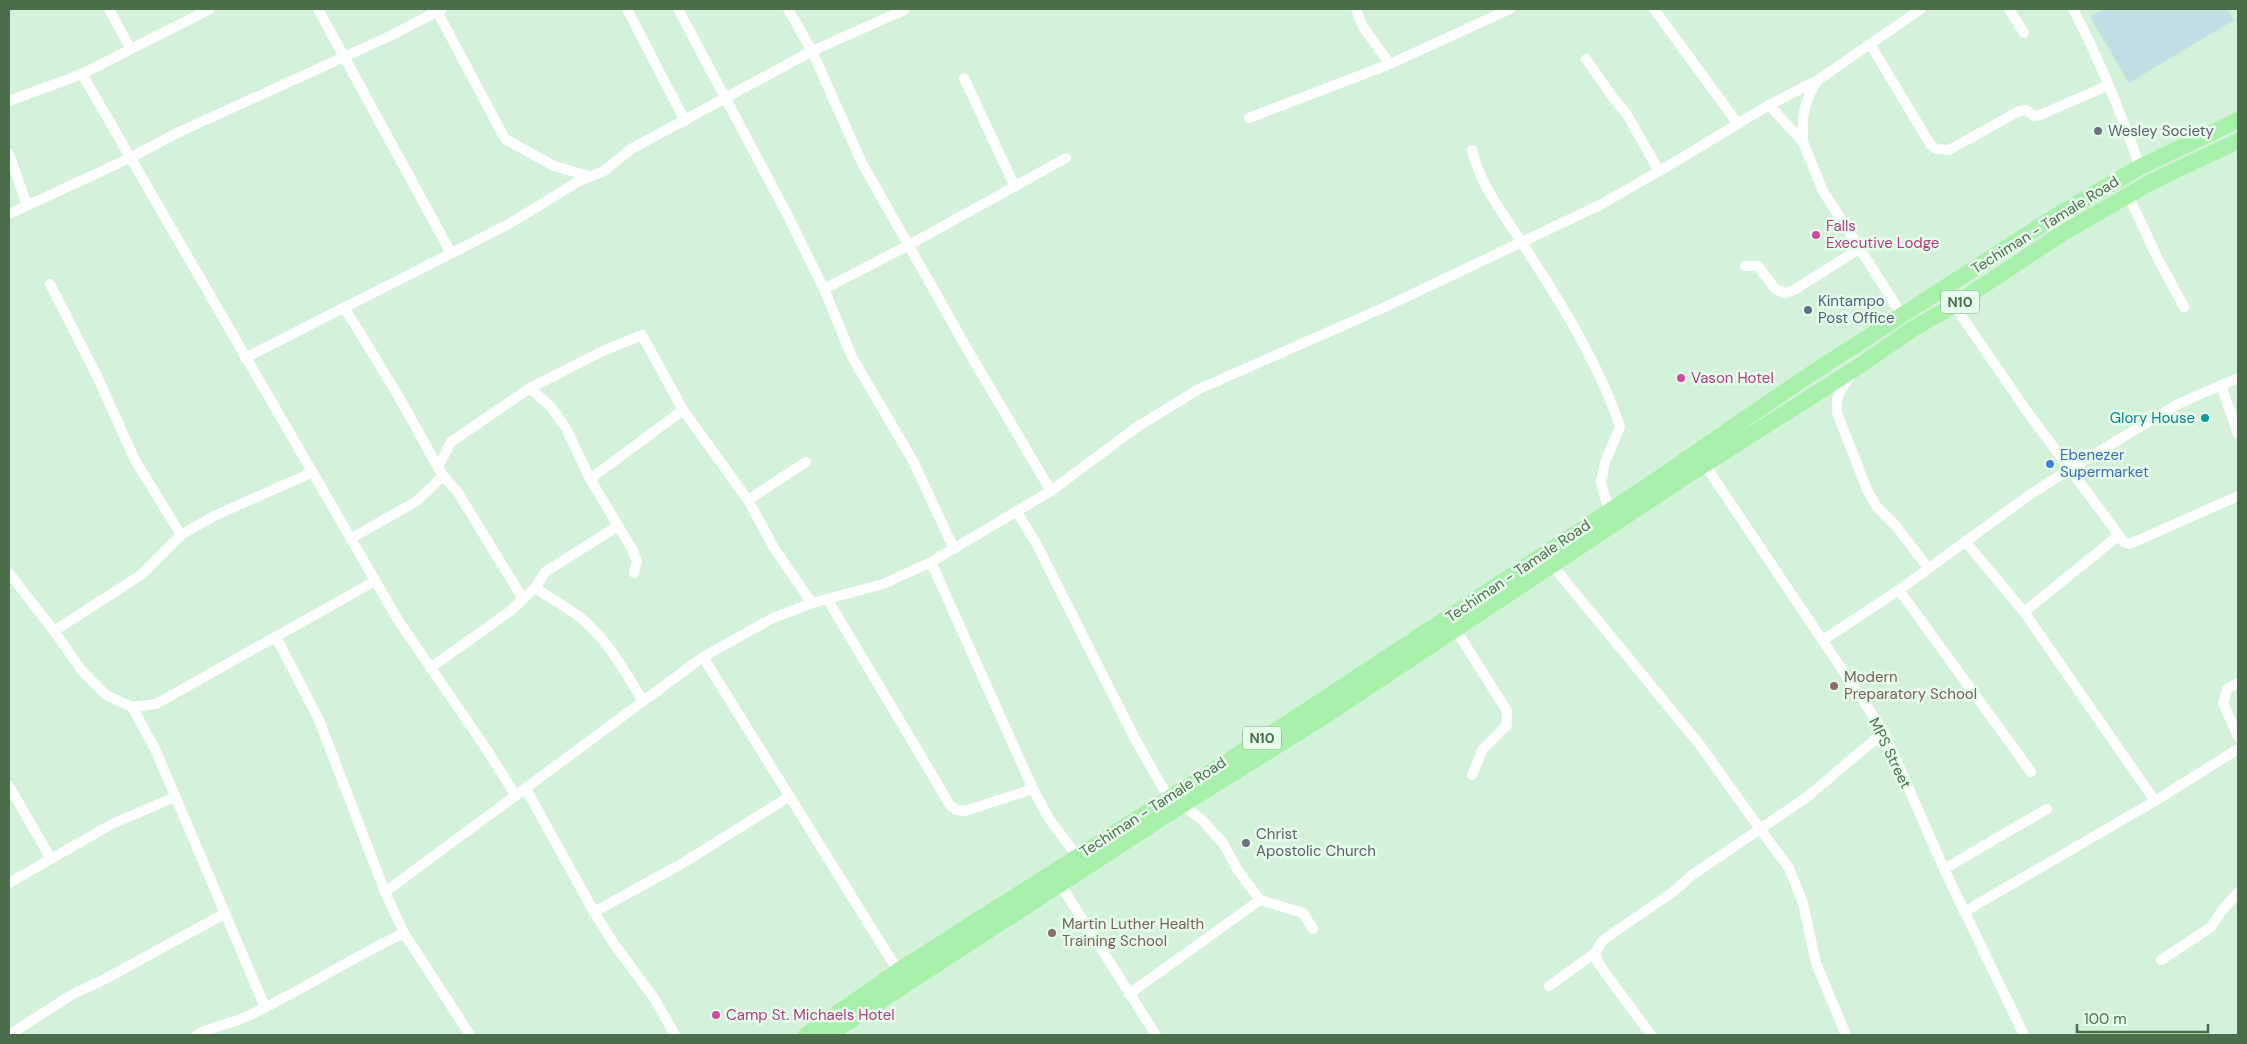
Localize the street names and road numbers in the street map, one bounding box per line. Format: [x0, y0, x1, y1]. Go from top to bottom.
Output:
street label: Techiman - Tamale Road [1967, 171, 2123, 279]
road number: N10 [1941, 290, 1979, 314]
street label: Techiman - Tamale Road [1442, 515, 1594, 627]
street label: MPS Street [1864, 714, 1916, 792]
road number: N10 [1243, 726, 1281, 750]
street label: Techiman - Tamale Road [1076, 752, 1230, 862]

